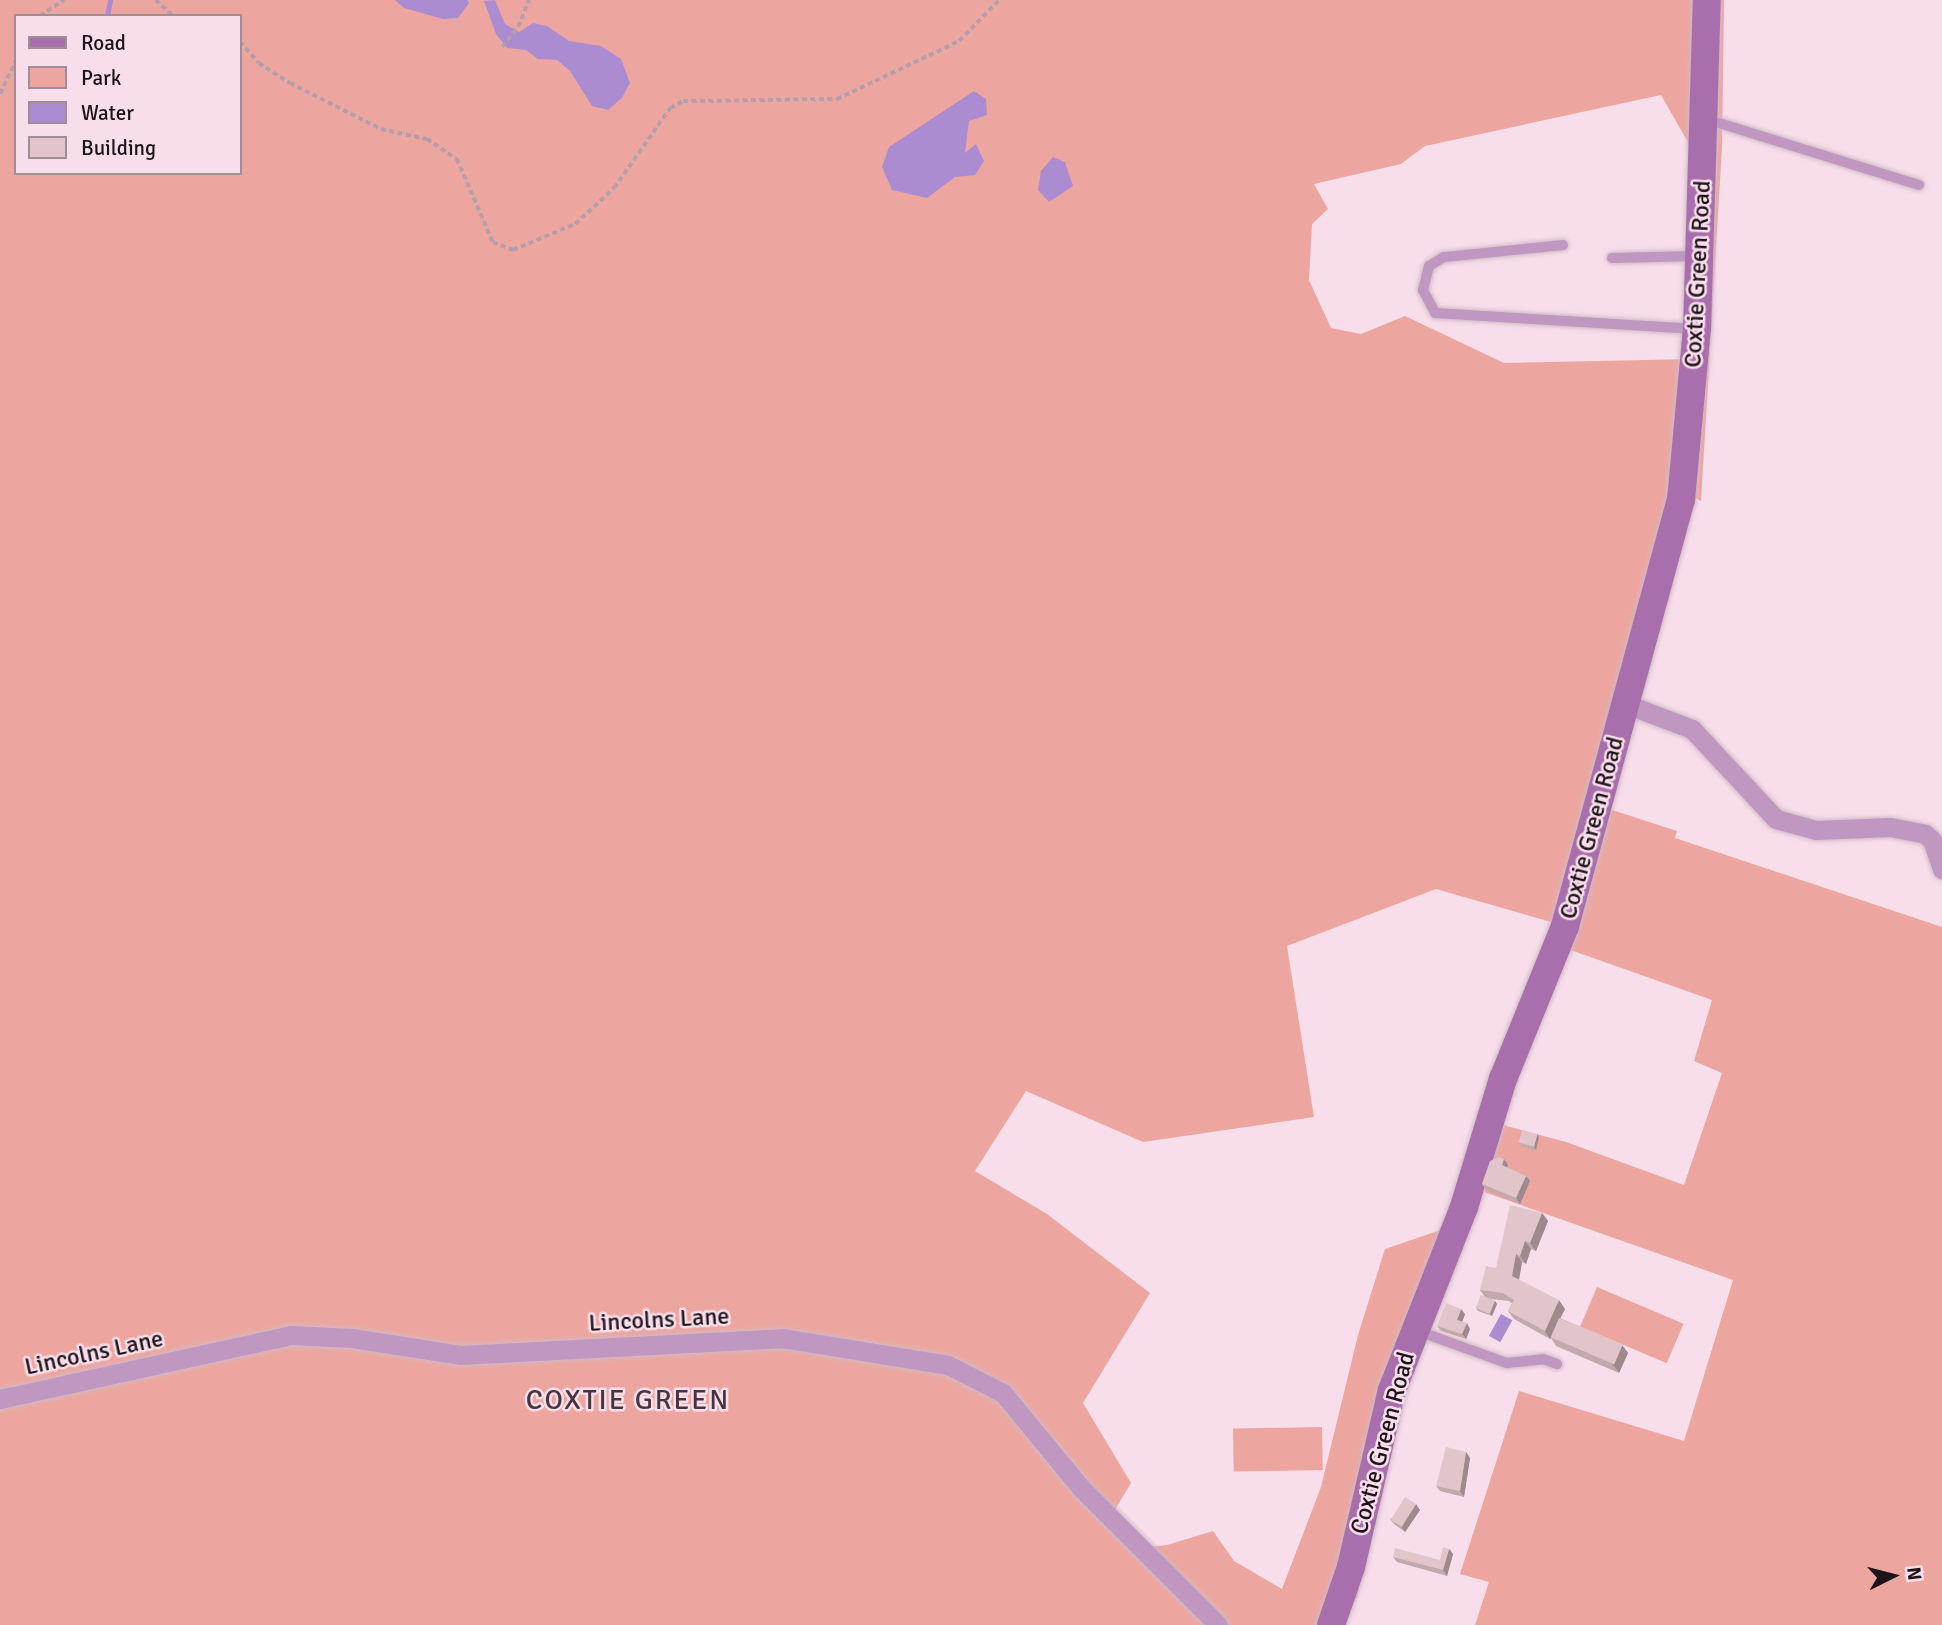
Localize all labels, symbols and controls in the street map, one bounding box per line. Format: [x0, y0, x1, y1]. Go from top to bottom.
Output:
legend [14, 14, 242, 175]
text: Road [81, 30, 126, 56]
text: Park [81, 65, 121, 91]
text: Water [81, 100, 134, 126]
text: Building [81, 135, 156, 161]
street label: Coxtie Green Road [1679, 180, 1717, 368]
street label: Coxtie Green Road [1554, 734, 1630, 922]
street label: Lincolns Lane [588, 1302, 730, 1338]
street label: Lincolns Lane [22, 1324, 166, 1382]
street label: Coxtie Green Road [1345, 1349, 1421, 1537]
district label: COXTIE GREEN [527, 1383, 729, 1417]
north arrow [1858, 1541, 1928, 1611]
text: N [1901, 1566, 1927, 1582]

